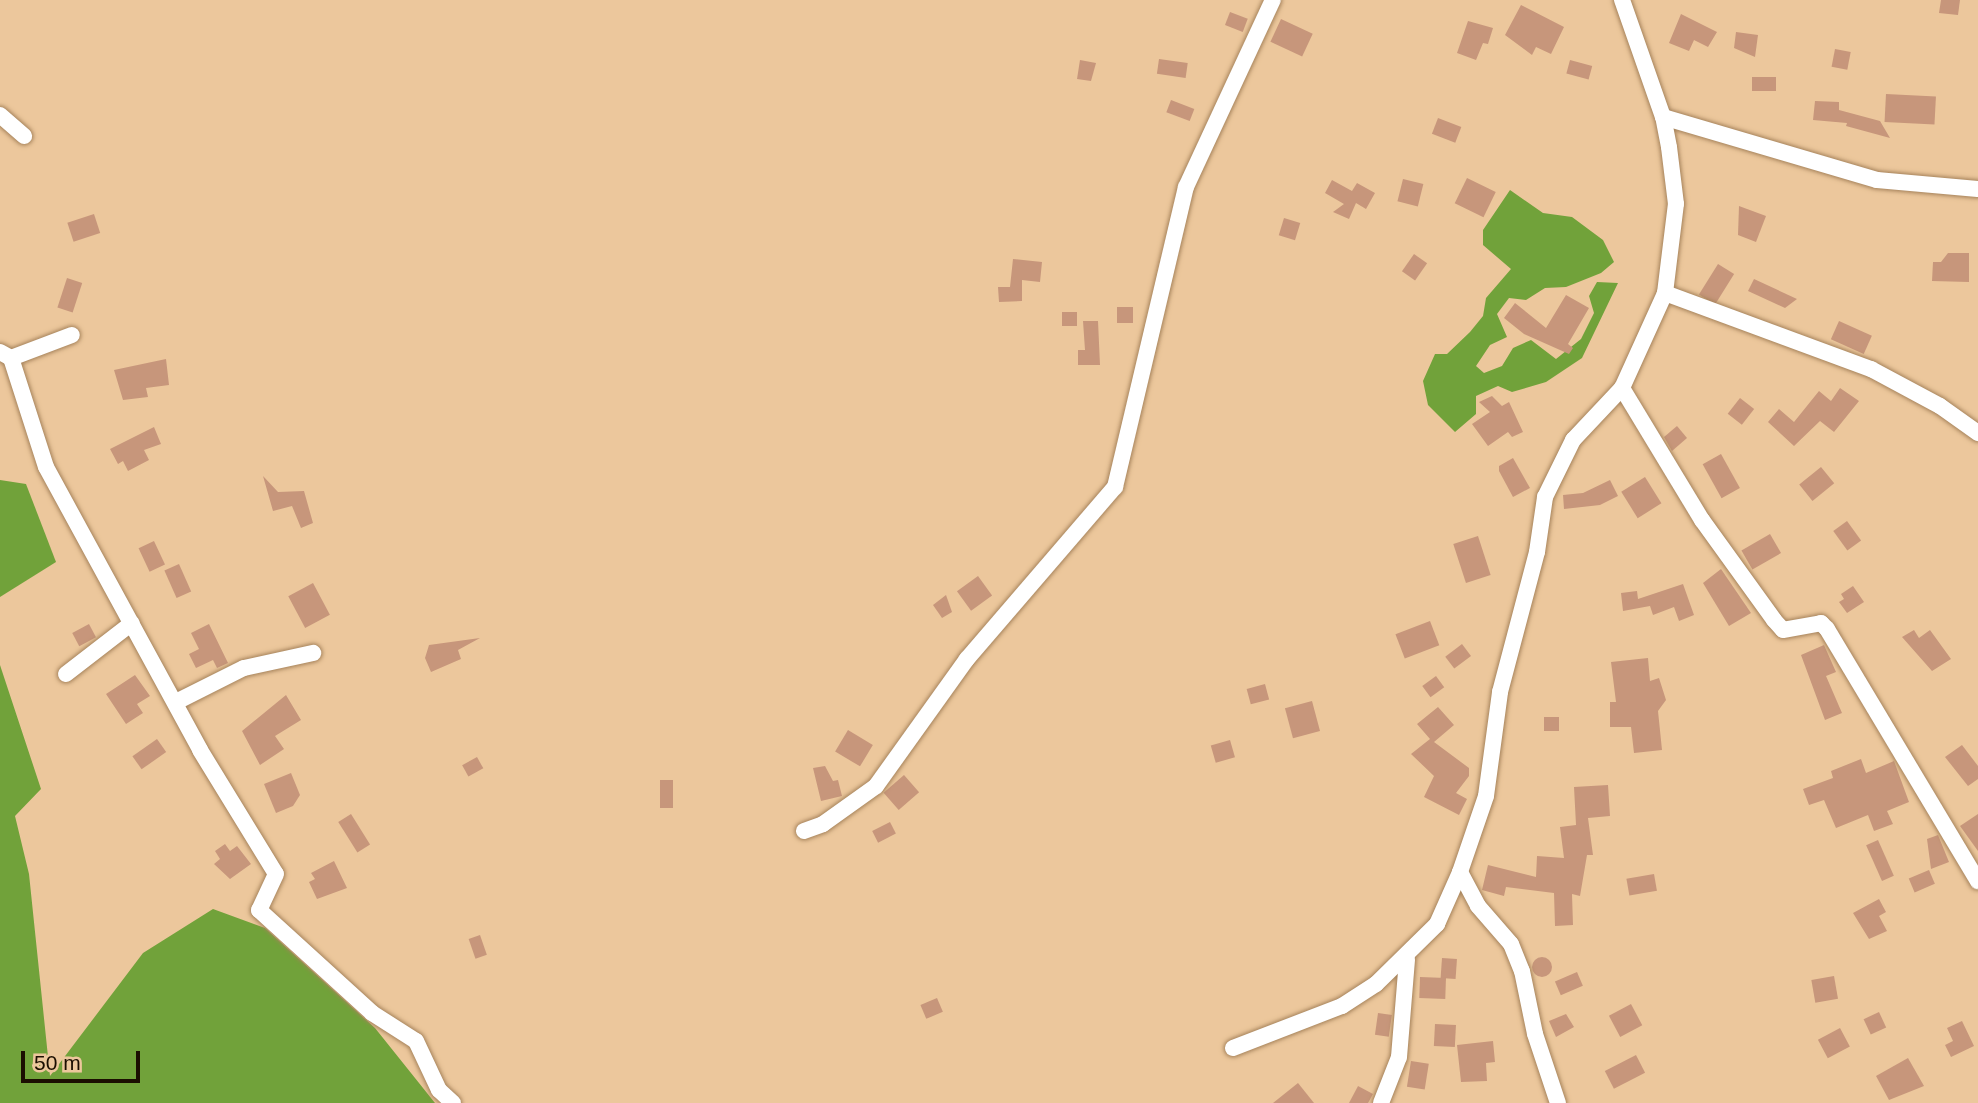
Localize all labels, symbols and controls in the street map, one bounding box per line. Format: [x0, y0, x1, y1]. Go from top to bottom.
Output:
scale bar [24, 1036, 144, 1080]
text: 50 m [34, 1051, 81, 1074]

